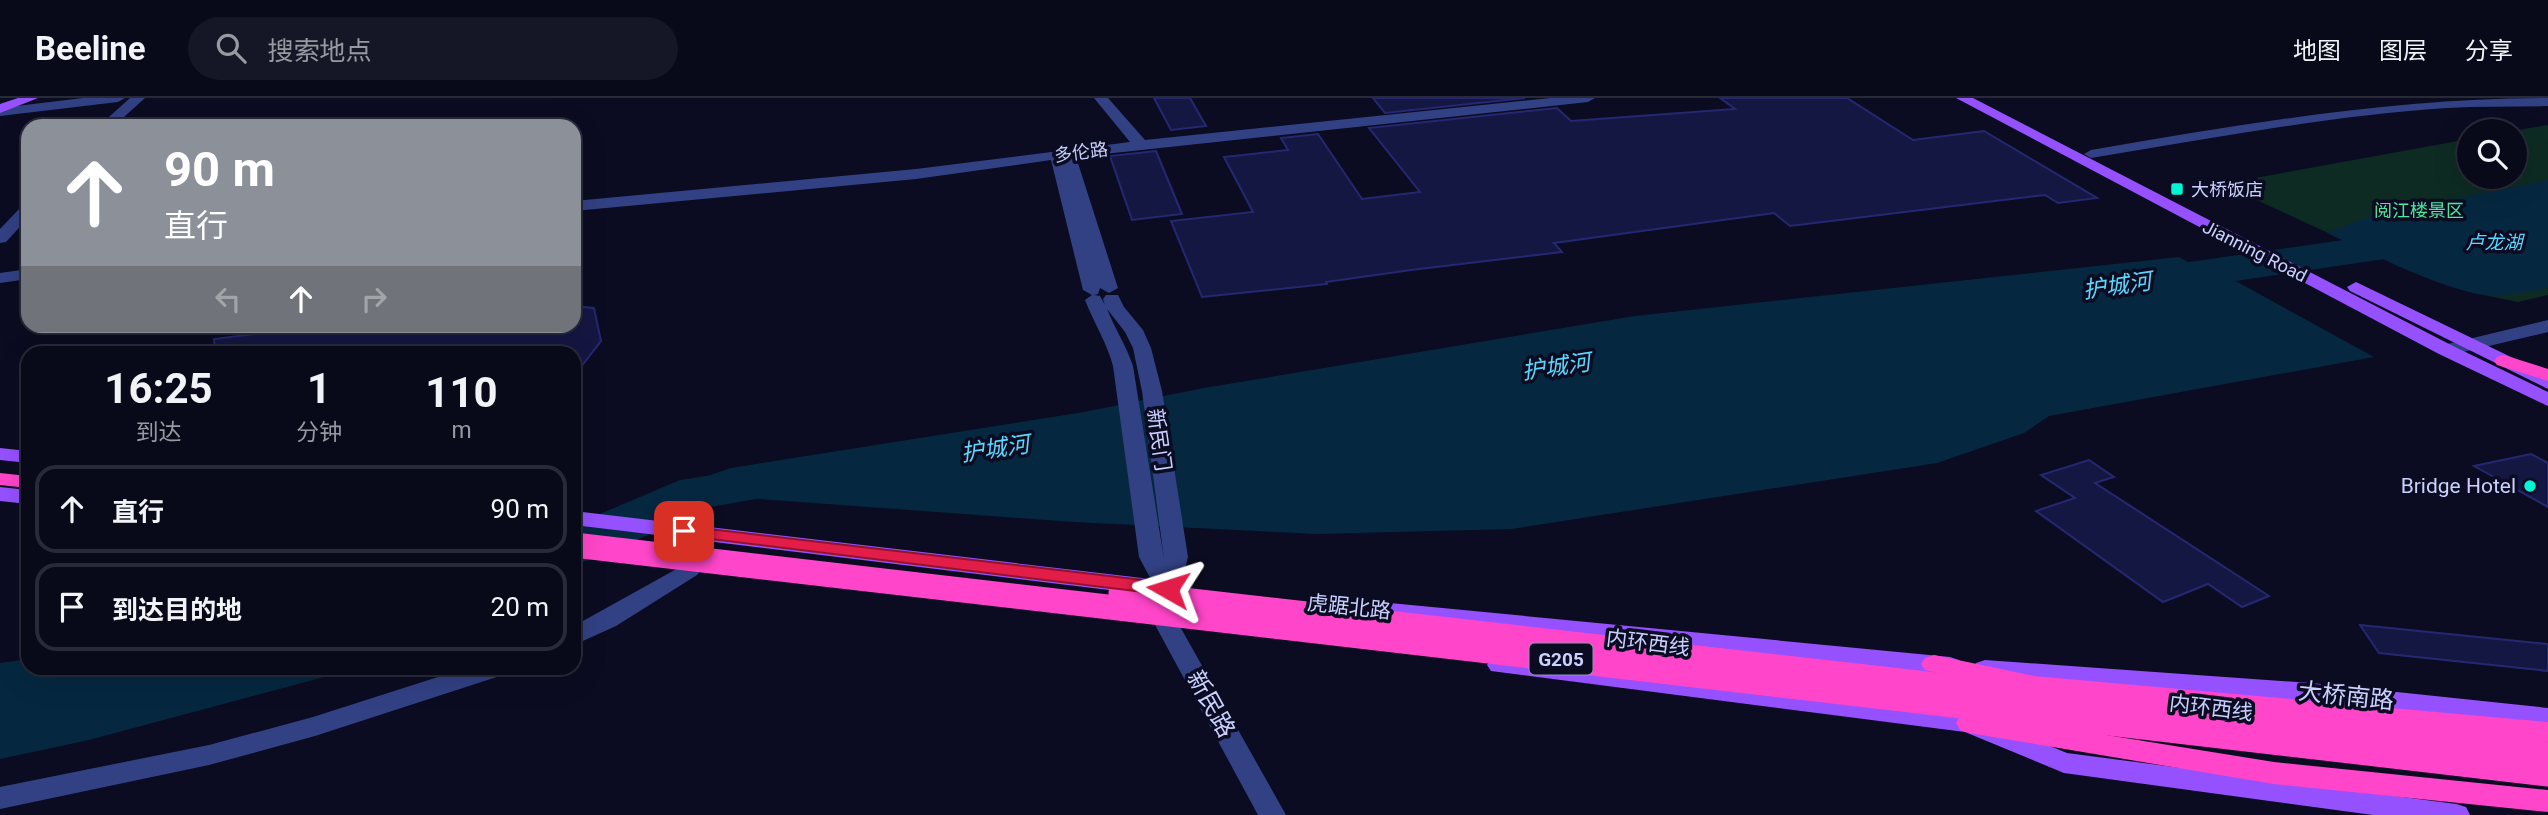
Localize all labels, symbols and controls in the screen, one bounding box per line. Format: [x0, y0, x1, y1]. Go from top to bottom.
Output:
search box [188, 17, 678, 80]
text: Beeline [35, 29, 146, 68]
icon: search [212, 29, 250, 67]
text: 搜索地点 [268, 36, 372, 66]
text: 地图 [2293, 37, 2341, 65]
text: 图层 [2379, 37, 2427, 65]
text: 分享 [2465, 37, 2513, 65]
map controls [2457, 119, 2527, 189]
button: search [2457, 119, 2527, 189]
street label: 多伦路 [1053, 138, 1109, 166]
text: 90 m [164, 141, 275, 198]
icon: ahead [49, 147, 140, 238]
place label: 大桥饭店 [2191, 179, 2263, 200]
marker: 大桥饭店 [2169, 181, 2185, 197]
park label: 阅江楼景区 [2374, 200, 2464, 221]
text: 直行 [164, 207, 228, 245]
street label: Jianning Road [2199, 216, 2311, 286]
water label: 卢龙湖 [2465, 231, 2525, 254]
water label: 护城河 [2081, 267, 2157, 304]
icon: left [209, 280, 247, 318]
icon: ahead [282, 280, 320, 318]
icon: right [355, 280, 393, 318]
water label: 护城河 [1520, 348, 1596, 385]
text: 16:25 [104, 364, 213, 413]
text: 1 [307, 364, 331, 413]
text: 110 [425, 368, 498, 417]
street label: 新民门 [1143, 407, 1175, 473]
text: m [451, 417, 472, 444]
text: 到达 [135, 419, 181, 446]
text: 分钟 [296, 419, 342, 446]
water label: 护城河 [959, 430, 1035, 467]
place label: Bridge Hotel [2401, 474, 2516, 498]
marker: Bridge Hotel [2522, 478, 2538, 494]
icon: ahead [53, 490, 91, 528]
text: 90 m [491, 494, 549, 524]
text: 直行 [112, 497, 164, 527]
pin [654, 501, 714, 561]
icon: arrive [665, 512, 703, 550]
position arrow [1131, 552, 1205, 626]
icon: arrive [53, 588, 91, 626]
street label: 虎踞北路 [1306, 591, 1392, 623]
text: 20 m [491, 592, 549, 622]
text: 到达目的地 [112, 595, 242, 625]
street label: 内环西线 [1605, 626, 1691, 660]
road number: G205 [1530, 644, 1592, 674]
street label: 新民路 [1181, 666, 1241, 742]
street label: 大桥南路 [2297, 677, 2395, 715]
street label: 内环西线 [2168, 691, 2254, 725]

